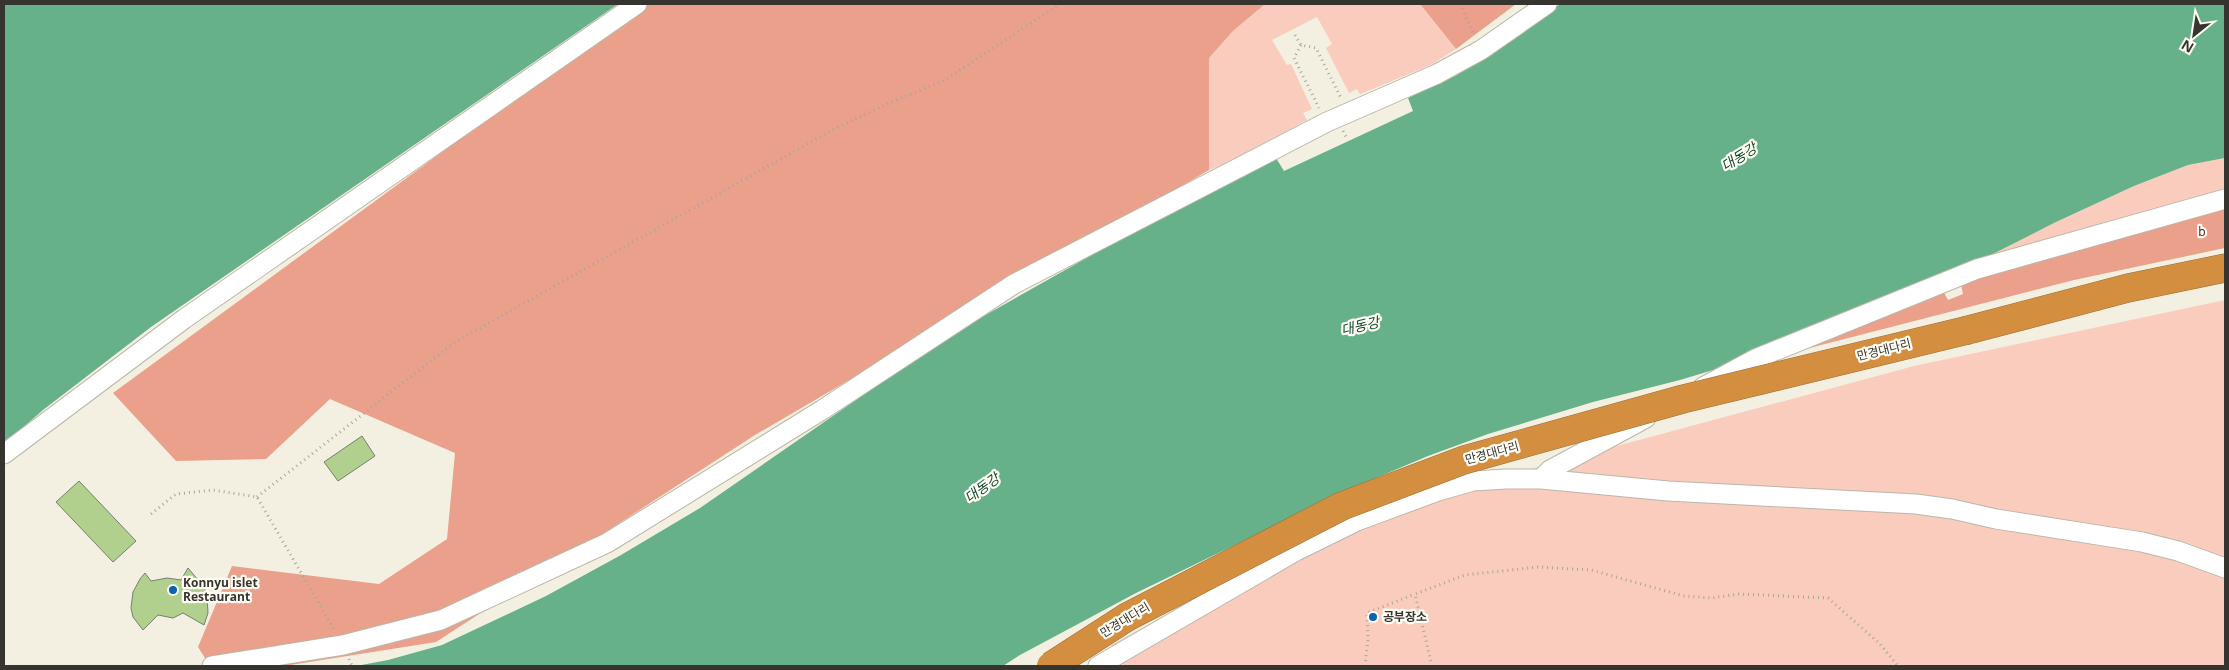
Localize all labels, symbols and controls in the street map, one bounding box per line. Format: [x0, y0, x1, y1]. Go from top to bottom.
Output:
north arrow [2169, 10, 2219, 60]
text: N [2178, 36, 2197, 58]
water label: 대동강 [1717, 137, 1762, 175]
park label: b [2198, 223, 2206, 240]
water label: 대동강 [1339, 311, 1383, 339]
street label: 만경대다리 [1855, 335, 1913, 364]
street label: 만경대다리 [1463, 437, 1521, 468]
water label: 대동강 [960, 467, 1005, 507]
place label: Konnyu islet Restaurant [183, 574, 258, 605]
marker: Konnyu islet Restaurant [167, 584, 179, 596]
street label: 만경대다리 [1097, 598, 1153, 641]
place label: 공부장소 [1383, 608, 1427, 625]
marker: 공부장소 [1367, 611, 1379, 623]

